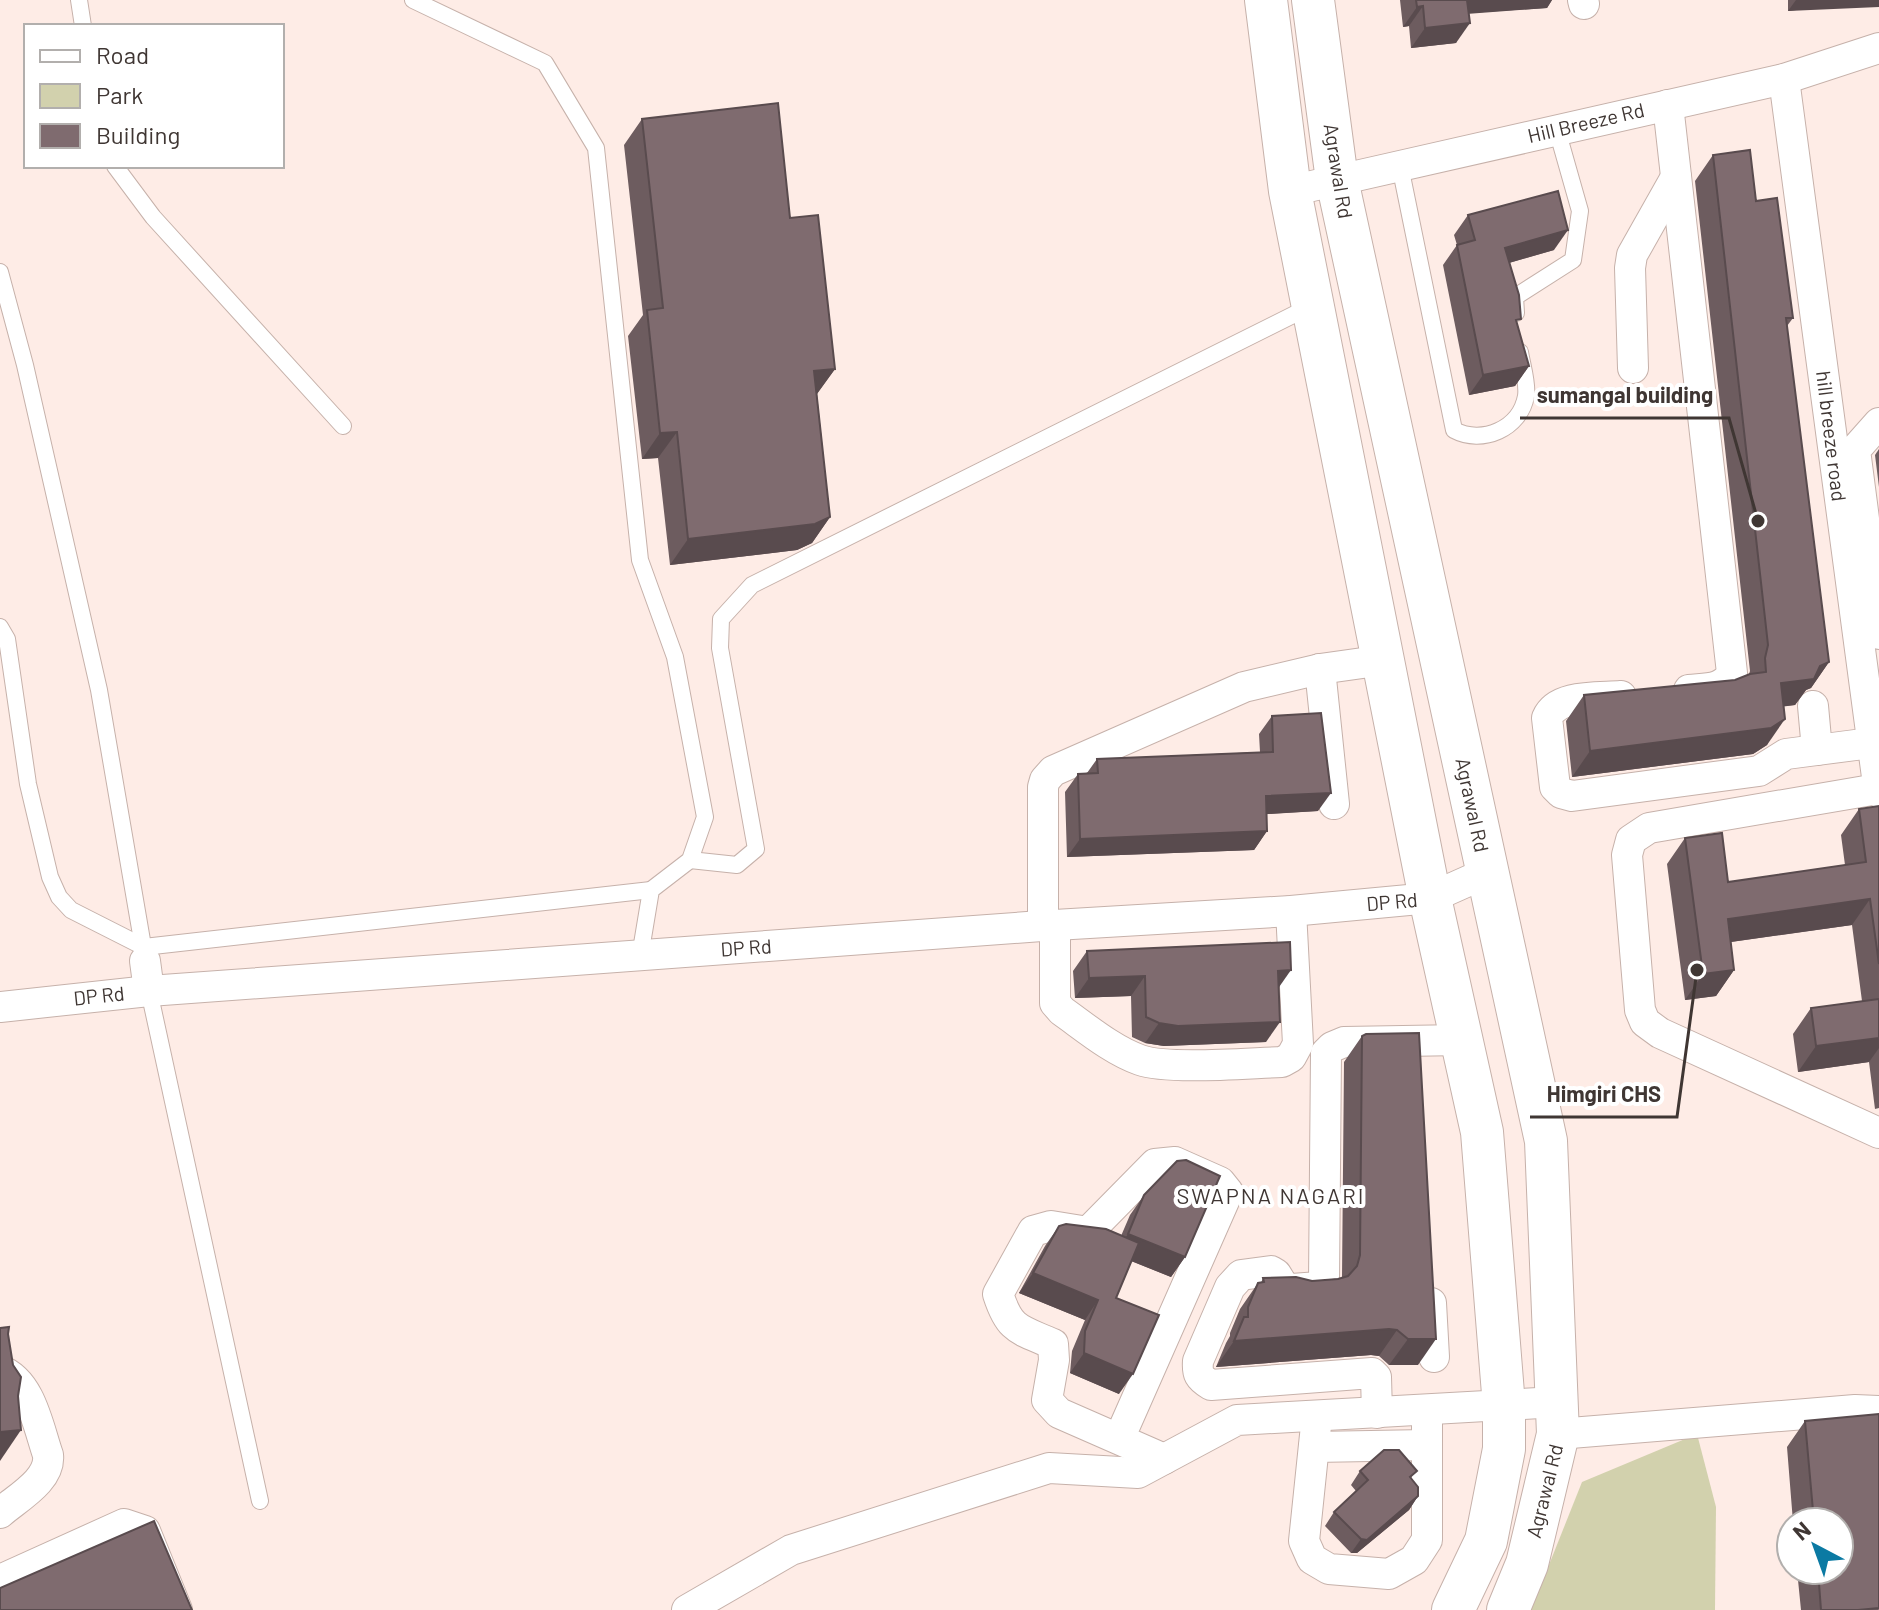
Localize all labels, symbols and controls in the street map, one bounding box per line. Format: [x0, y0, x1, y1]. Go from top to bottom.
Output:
legend [24, 24, 284, 168]
text: Road [96, 40, 149, 69]
text: Park [96, 80, 143, 109]
street label: Hill Breeze Rd [1525, 97, 1646, 147]
text: Building [96, 120, 180, 149]
street label: Agrawal Rd [1320, 122, 1358, 220]
street label: hill breeze road [1812, 369, 1852, 502]
callout: sumangal building [1520, 372, 1729, 418]
text: sumangal building [1537, 381, 1713, 407]
street label: Agrawal Rd [1451, 755, 1495, 854]
street label: DP Rd [1365, 887, 1419, 915]
street label: DP Rd [719, 933, 772, 961]
street label: DP Rd [72, 980, 126, 1010]
callout: Himgiri CHS [1530, 1071, 1677, 1117]
text: Himgiri CHS [1547, 1080, 1661, 1106]
district label: SWAPNA NAGARI [1177, 1182, 1365, 1208]
street label: Agrawal Rd [1521, 1441, 1567, 1540]
north arrow [1775, 1506, 1855, 1586]
text: N [1787, 1516, 1815, 1545]

